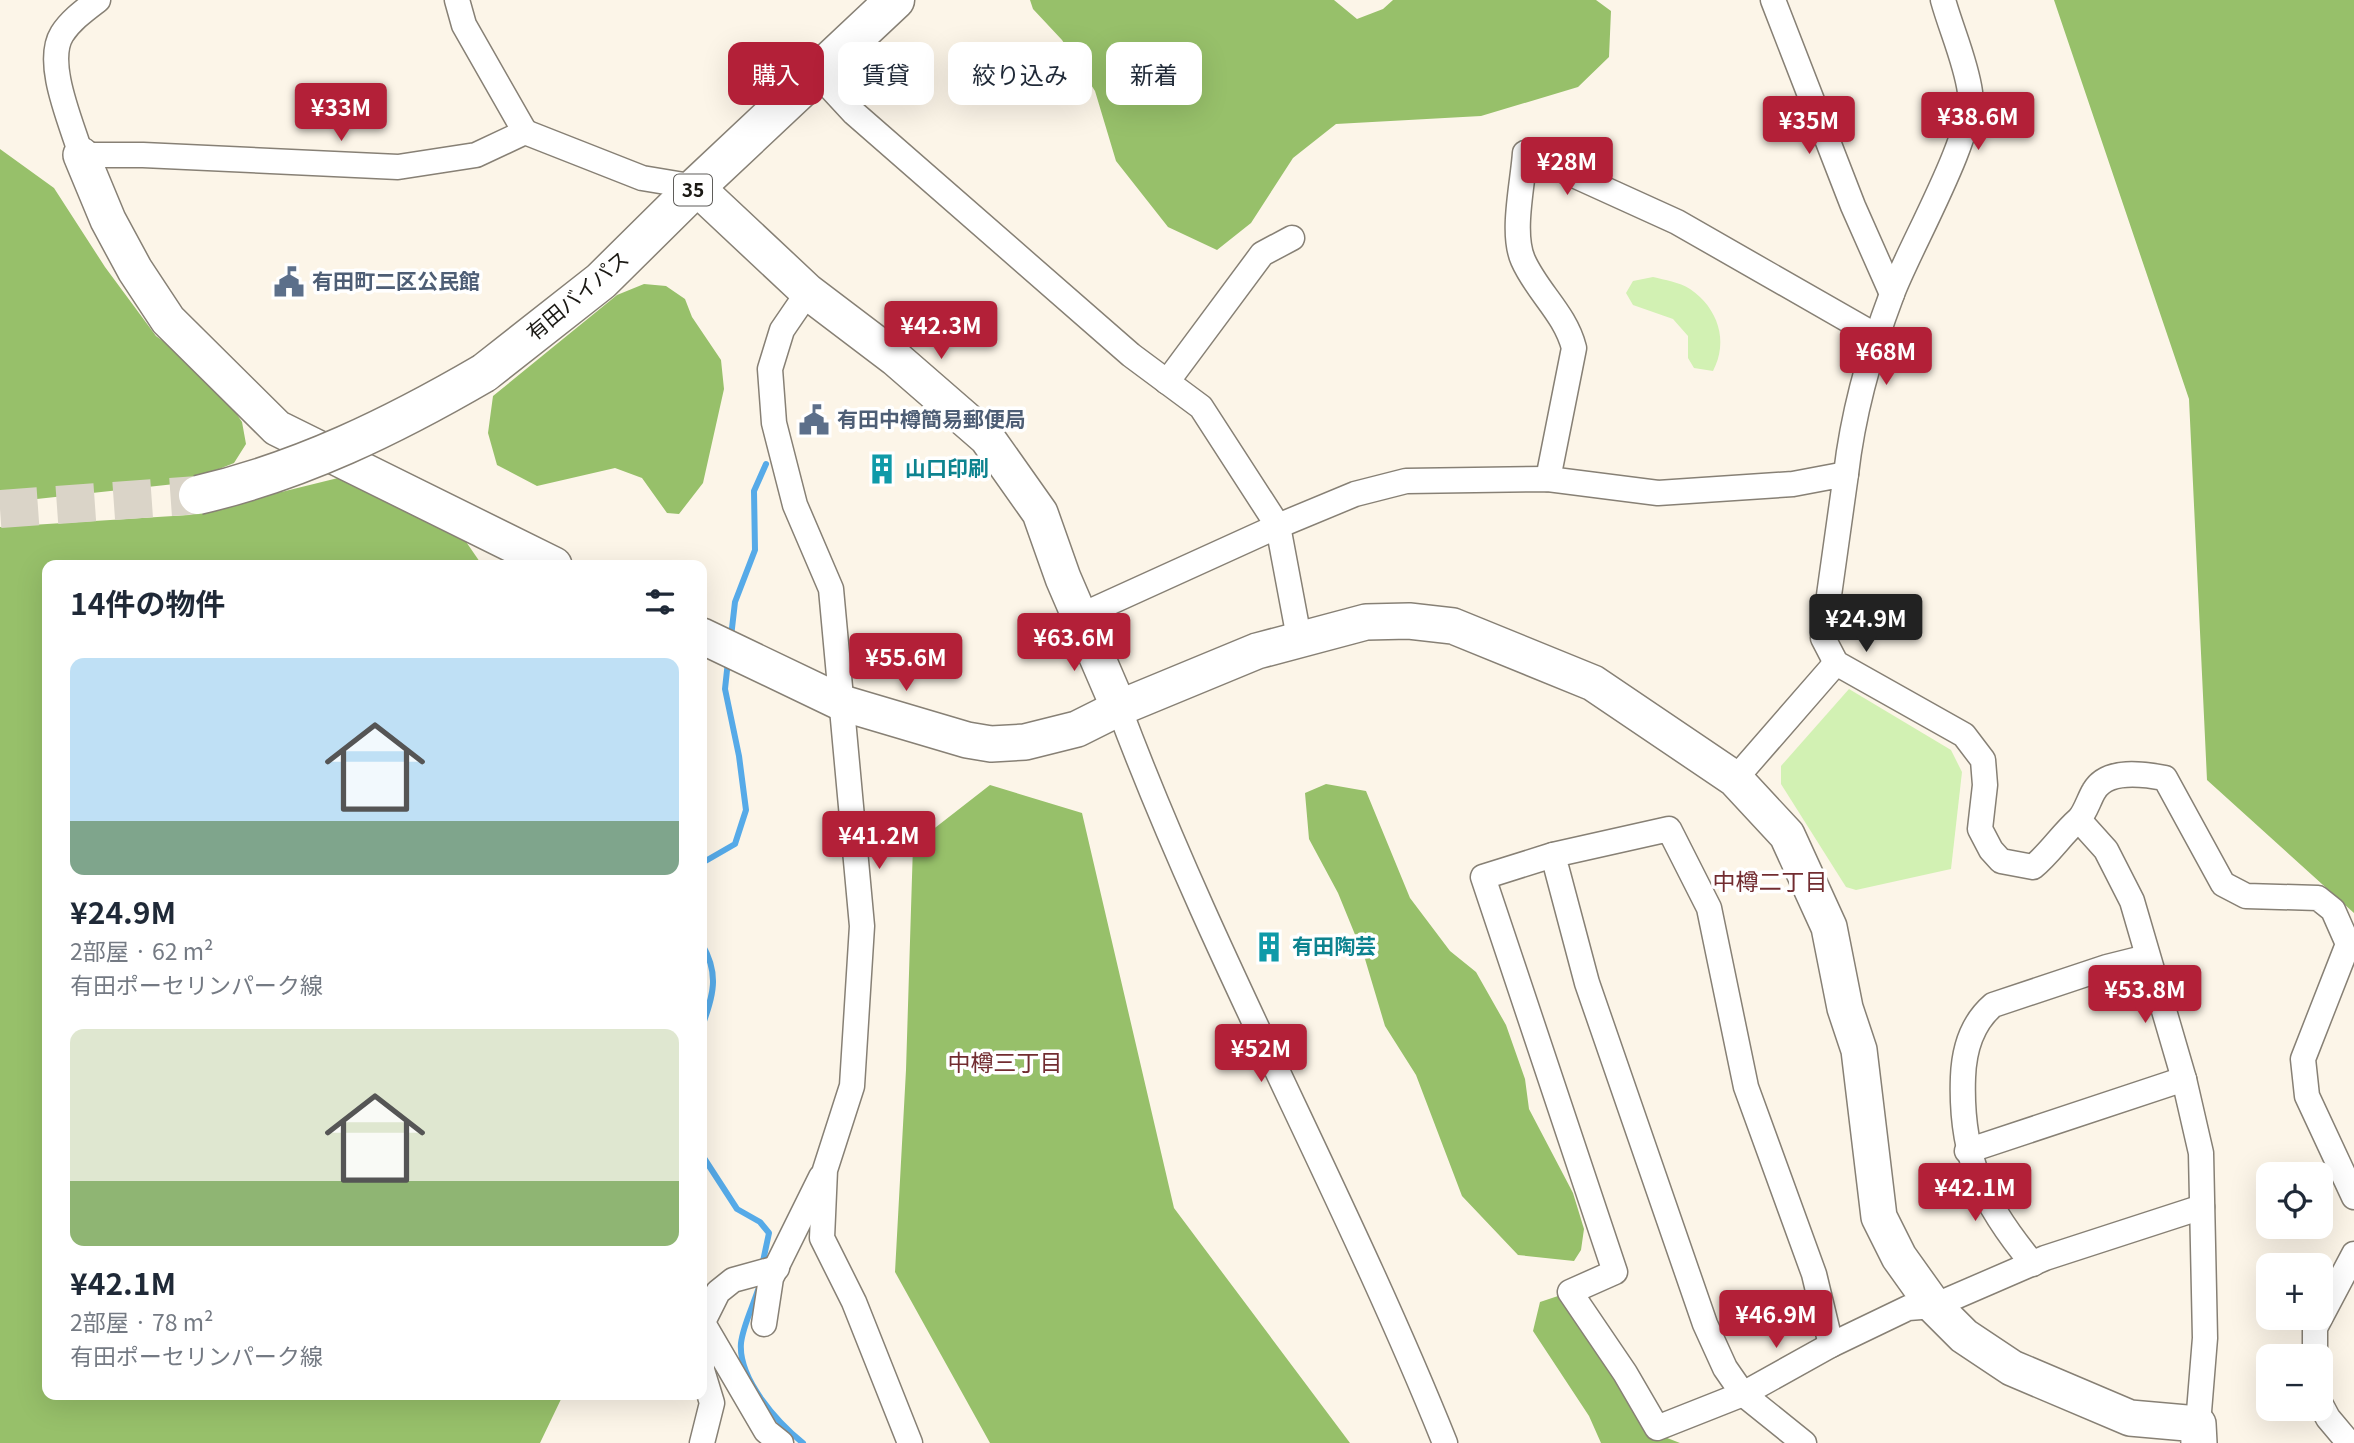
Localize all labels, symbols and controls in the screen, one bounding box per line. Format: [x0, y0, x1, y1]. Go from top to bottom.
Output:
chip: 購入 [728, 42, 824, 105]
chip: 賃貸 [838, 42, 934, 105]
chip: 絞り込み [948, 42, 1092, 105]
chip: 新着 [1106, 42, 1202, 105]
pin: ¥33M [300, 83, 382, 143]
text: ¥33M [311, 89, 371, 123]
pin: ¥38.6M [1921, 92, 2035, 152]
pin: ¥35M [1768, 96, 1850, 156]
text: ¥38.6M [1937, 98, 2019, 132]
text: ¥35M [1779, 102, 1839, 136]
pin: ¥28M [1526, 138, 1608, 197]
text: ¥28M [1537, 143, 1597, 177]
road number: 35 [674, 174, 712, 206]
street label: 有田バイパス [519, 243, 634, 346]
public building icon: 有田町二区公民館 [272, 265, 306, 299]
place label: 有田町二区公民館 [312, 265, 480, 295]
pin: ¥42.3M [884, 302, 998, 361]
text: ¥42.3M [900, 307, 982, 341]
pin: ¥68M [1845, 328, 1927, 387]
text: ¥68M [1856, 333, 1916, 367]
public building icon: 有田中樽簡易郵便局 [797, 403, 831, 437]
place label: 有田中樽簡易郵便局 [837, 403, 1026, 433]
building icon: 山口印刷 [865, 452, 899, 486]
place label: 山口印刷 [905, 452, 989, 482]
text: 14件の物件 [70, 580, 225, 624]
icon: filters [641, 583, 679, 621]
pin: ¥24.9M [1809, 594, 1923, 654]
text: ¥24.9M [1825, 600, 1907, 634]
pin: ¥63.6M [1017, 614, 1131, 673]
text: ¥63.6M [1033, 619, 1115, 653]
pin: ¥55.6M [849, 634, 963, 693]
text: ¥55.6M [865, 639, 947, 673]
icon: home [312, 704, 438, 830]
pin: ¥41.2M [822, 812, 936, 871]
text: ¥41.2M [838, 817, 920, 851]
district label: 中樽二丁目 [1713, 863, 1828, 897]
text: ¥24.9M [70, 889, 176, 933]
building icon: 有田陶芸 [1252, 930, 1286, 964]
place label: 有田陶芸 [1292, 930, 1376, 960]
text: 2部屋 · 62 m² [70, 933, 213, 967]
pin: ¥53.8M [2088, 965, 2202, 1025]
text: 有田ポーセリンパーク線 [70, 967, 323, 1001]
text: ¥53.8M [2104, 971, 2186, 1005]
pin: ¥52M [1220, 1024, 1302, 1084]
text: ¥52M [1231, 1030, 1291, 1064]
district label: 中樽三丁目 [948, 1044, 1063, 1078]
icon: home [312, 1075, 438, 1201]
map controls [2256, 1162, 2333, 1421]
button: locate [2256, 1162, 2333, 1239]
pin: ¥42.1M [1918, 1164, 2032, 1223]
text: ¥42.1M [1934, 1169, 2016, 1203]
button: + [2256, 1253, 2333, 1330]
text: ¥42.1M [70, 1260, 176, 1304]
pin: ¥46.9M [1719, 1290, 1833, 1350]
text: ¥46.9M [1735, 1296, 1817, 1330]
text: 2部屋 · 78 m² [70, 1304, 213, 1338]
text: 有田ポーセリンパーク線 [70, 1338, 323, 1372]
button: − [2256, 1344, 2333, 1421]

